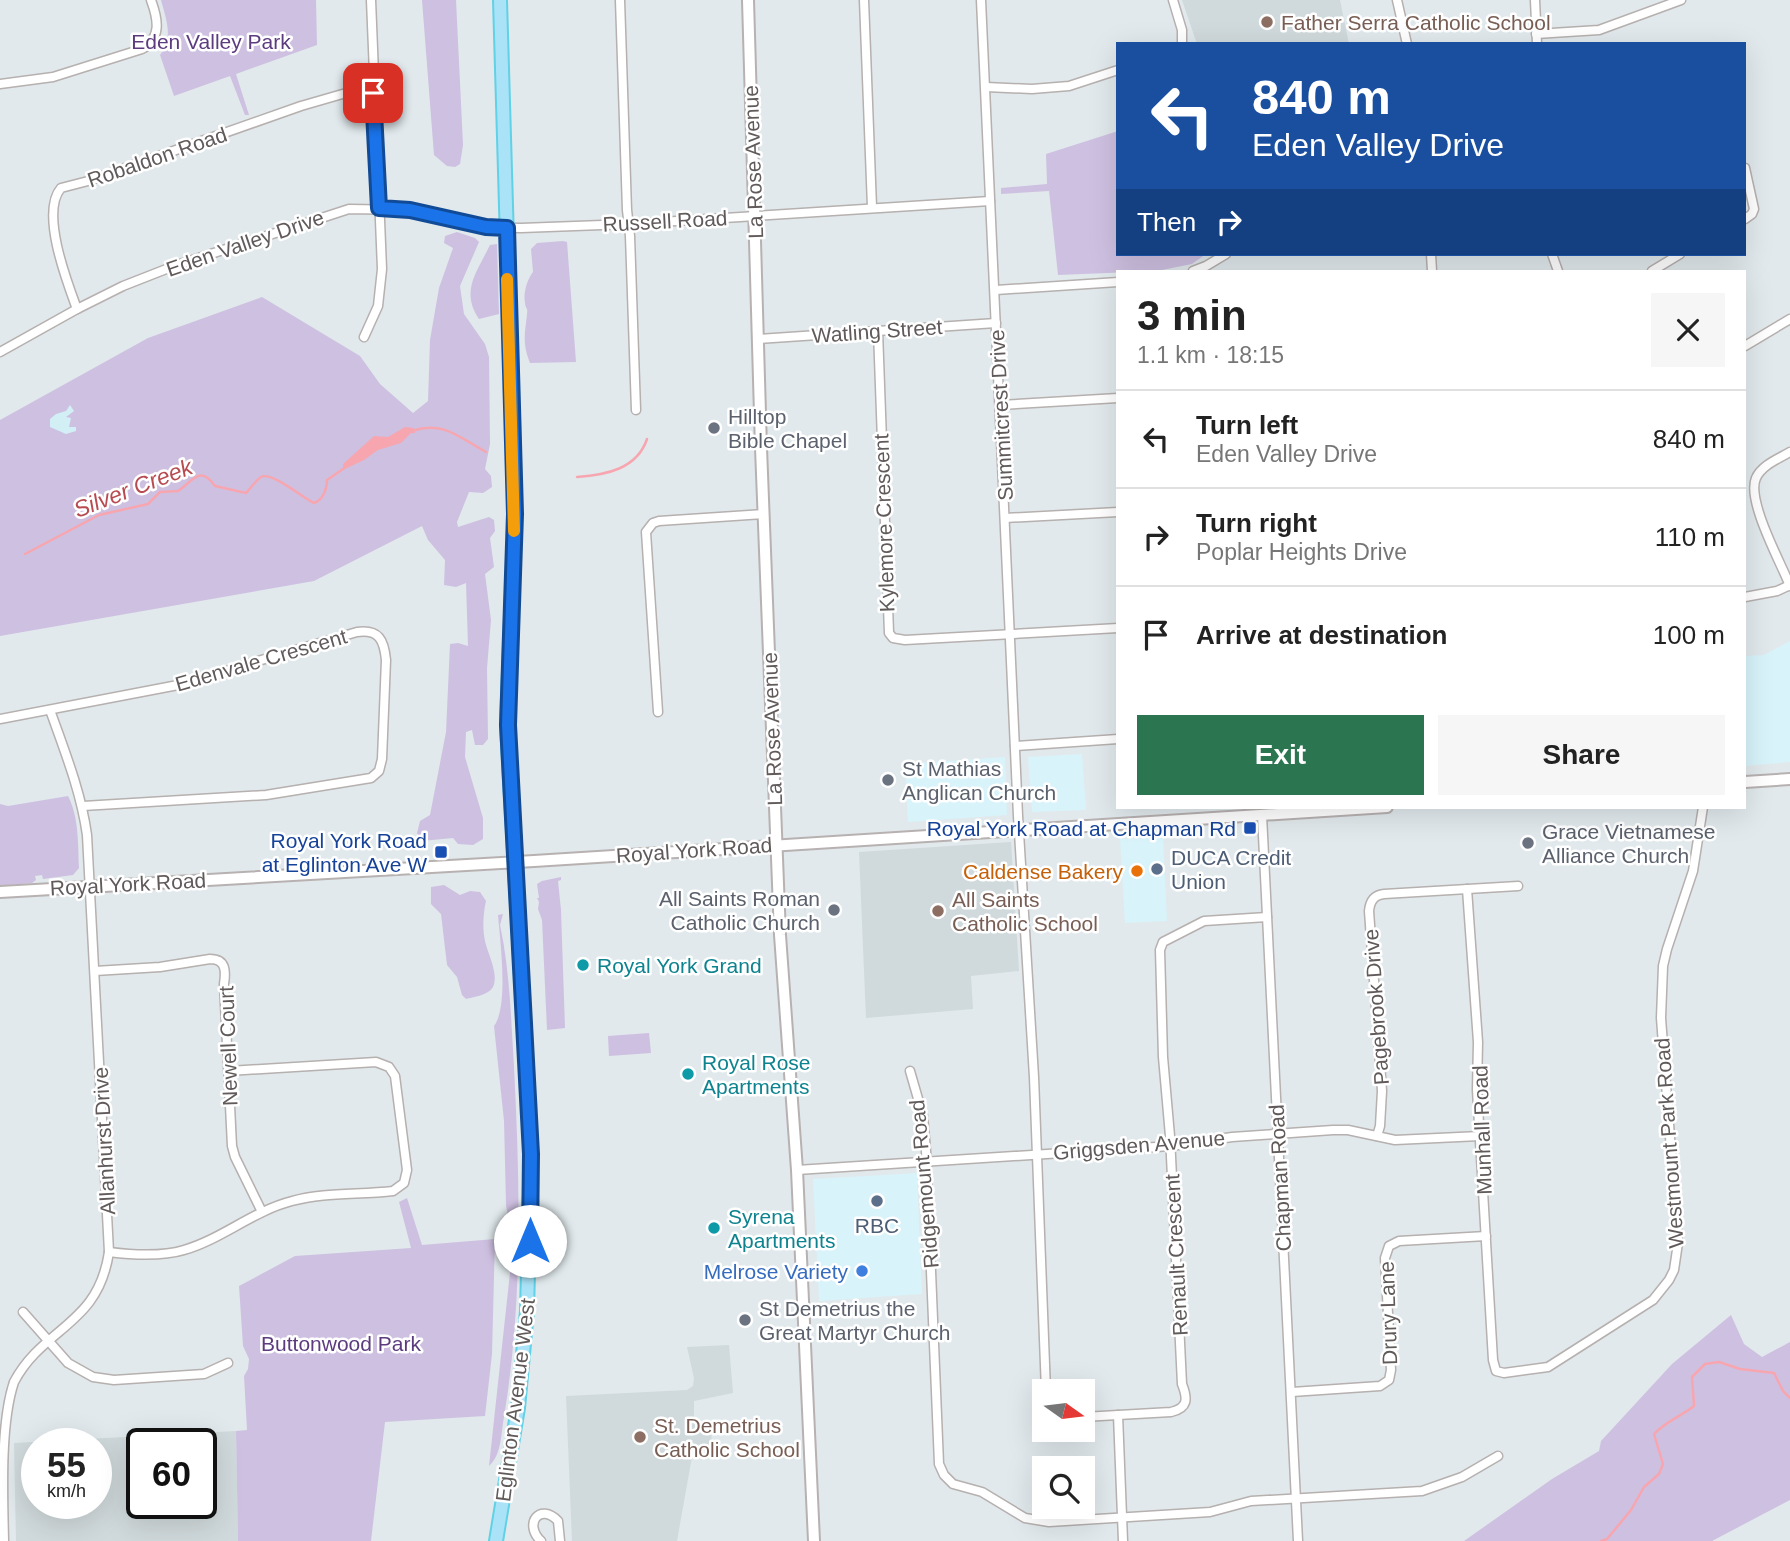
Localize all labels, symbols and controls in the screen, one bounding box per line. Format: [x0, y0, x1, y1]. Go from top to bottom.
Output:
place label: Father Serra Catholic School [1281, 11, 1551, 34]
marker: Father Serra Catholic School [1259, 14, 1275, 30]
park label: Eden Valley Park [131, 30, 291, 53]
pin [343, 63, 403, 123]
icon: left [1137, 70, 1228, 161]
text: 840 m [1252, 70, 1391, 124]
icon: arrive [354, 74, 392, 112]
street label: La Rose Avenue [739, 85, 767, 239]
street label: Robaldon Road [84, 122, 230, 192]
text: Eden Valley Drive [1252, 127, 1504, 163]
icon: right [1210, 203, 1248, 241]
street label: Eden Valley Drive [163, 205, 327, 281]
street label: Russell Road [602, 206, 728, 236]
text: Then [1137, 207, 1196, 237]
text: 3 min [1137, 292, 1247, 339]
button: close [1651, 293, 1725, 367]
street label: Watling Street [811, 315, 943, 347]
street label: Summitcrest Drive [985, 329, 1017, 501]
text: 1.1 km · 18:15 [1137, 342, 1284, 368]
place label: Hilltop Bible Chapel [728, 405, 847, 452]
text: Turn left [1196, 410, 1298, 440]
marker: Hilltop Bible Chapel [706, 420, 722, 436]
icon: left [1137, 420, 1175, 458]
text: 840 m [1653, 424, 1725, 454]
street label: Kylemore Crescent [869, 433, 899, 613]
text: Eden Valley Drive [1196, 441, 1377, 467]
water label: Silver Creek [70, 453, 198, 523]
text: Turn right [1196, 508, 1317, 538]
icon: right [1137, 518, 1175, 556]
text: 110 m [1655, 522, 1725, 552]
text: Poplar Heights Drive [1196, 539, 1407, 565]
icon: arrive [1137, 616, 1175, 654]
text: Arrive at destination [1196, 620, 1447, 650]
text: 100 m [1653, 620, 1725, 650]
street label: Edenvale Crescent [173, 624, 350, 696]
street label: La Rose Avenue [758, 652, 786, 806]
button: Exit [1137, 715, 1424, 795]
button: Share [1438, 715, 1725, 795]
place label: St Mathias Anglican Church [902, 757, 1056, 804]
marker: St Mathias Anglican Church [880, 772, 896, 788]
place label: Royal York Road at Chapman Rd [927, 817, 1236, 840]
marker: Royal York Road at Chapman Rd [1242, 820, 1258, 836]
place label: Grace Vietnamese Alliance Church [1542, 820, 1716, 867]
place label: Royal York Road at Eglinton Ave W [262, 829, 427, 876]
street label: Royal York Road [615, 833, 773, 867]
marker: Grace Vietnamese Alliance Church [1520, 835, 1536, 851]
marker: Royal York Road at Eglinton Ave W [433, 844, 449, 860]
place label: DUCA Credit Union [1171, 846, 1291, 893]
place label: Caldense Bakery [963, 860, 1123, 883]
marker: DUCA Credit Union [1149, 861, 1165, 877]
marker: Caldense Bakery [1129, 863, 1145, 879]
street label: Royal York Road [49, 868, 207, 900]
place label: All Saints Roman Catholic Church [659, 887, 820, 934]
place label: All Saints Catholic School [952, 888, 1098, 935]
marker: All Saints Roman Catholic Church [826, 902, 842, 918]
marker: All Saints Catholic School [930, 903, 946, 919]
street label: Pagebrook Drive [1359, 928, 1393, 1086]
place label: Royal York Grand [597, 954, 762, 977]
marker: Royal York Grand [575, 957, 591, 973]
street label: Newell Court [214, 985, 242, 1106]
street label: Westmount Park Road [1650, 1037, 1688, 1249]
place label: Royal Rose Apartments [702, 1051, 811, 1098]
street label: Munhall Road [1468, 1065, 1496, 1195]
street label: Allanhurst Drive [89, 1066, 119, 1216]
marker: Royal Rose Apartments [680, 1066, 696, 1082]
street label: Ridgemount Road [905, 1099, 943, 1269]
street label: Chapman Road [1265, 1104, 1295, 1252]
street label: Griggsden Avenue [1052, 1126, 1226, 1164]
street label: Renault Crescent [1160, 1173, 1192, 1337]
marker: RBC [869, 1193, 885, 1209]
position arrow [493, 1204, 567, 1278]
place label: Syrena Apartments [728, 1205, 835, 1252]
place label: RBC [855, 1214, 899, 1237]
marker: Syrena Apartments [706, 1220, 722, 1236]
place label: Melrose Variety [704, 1260, 848, 1283]
street label: Drury Lane [1375, 1261, 1401, 1365]
marker: Melrose Variety [854, 1263, 870, 1279]
street label: Eglinton Avenue West [491, 1297, 539, 1503]
place label: St Demetrius the Great Martyr Church [759, 1297, 950, 1344]
marker: St Demetrius the Great Martyr Church [737, 1312, 753, 1328]
park label: Buttonwood Park [261, 1332, 421, 1355]
north arrow [1032, 1379, 1096, 1442]
map controls [1032, 1379, 1095, 1519]
place label: St. Demetrius Catholic School [654, 1414, 800, 1461]
speed limit sign: 60 [126, 1428, 217, 1519]
marker: St. Demetrius Catholic School [632, 1429, 648, 1445]
text: 55 [47, 1445, 86, 1484]
button: search [1032, 1456, 1095, 1519]
text: km/h [47, 1481, 86, 1501]

